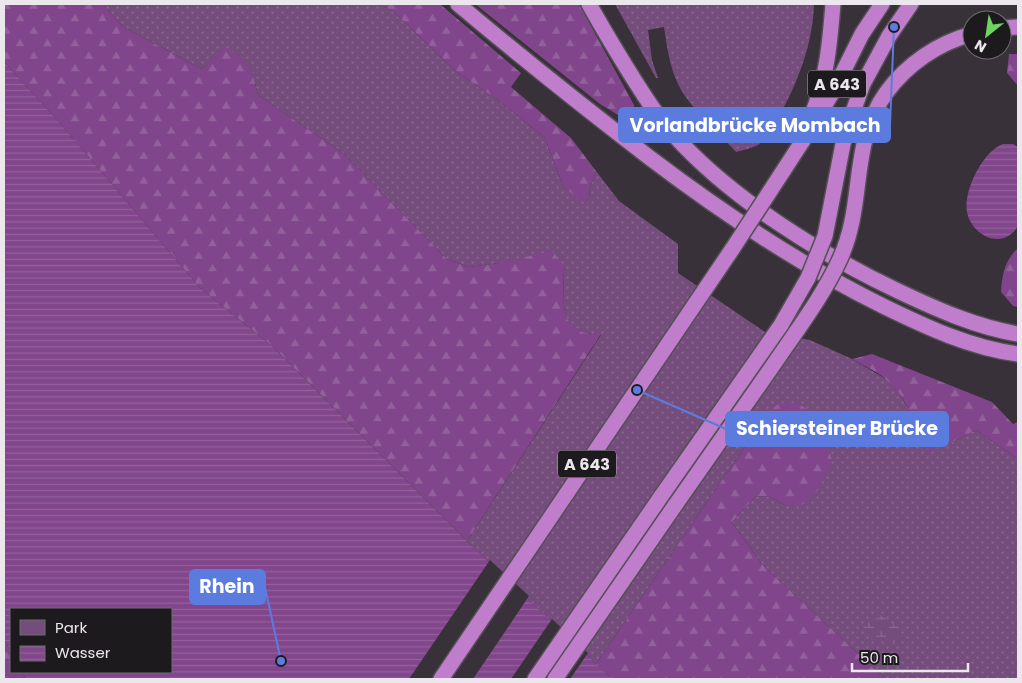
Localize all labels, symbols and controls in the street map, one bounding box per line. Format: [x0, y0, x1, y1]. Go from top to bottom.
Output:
north arrow [962, 10, 1012, 60]
text: N [971, 35, 990, 58]
road number: A 643 [808, 70, 866, 98]
callout: Vorlandbrücke Mombach [619, 108, 890, 142]
text: Vorlandbrücke Mombach [630, 112, 880, 139]
callout: Schiersteiner Brücke [726, 412, 948, 446]
text: Schiersteiner Brücke [736, 415, 938, 442]
road number: A 643 [558, 450, 616, 478]
callout: Rhein [190, 570, 265, 604]
text: Rhein [199, 573, 255, 600]
legend [10, 608, 172, 673]
text: Park [55, 617, 87, 638]
scale bar [852, 640, 968, 672]
text: Wasser [55, 642, 111, 663]
text: 50 m [860, 647, 898, 668]

